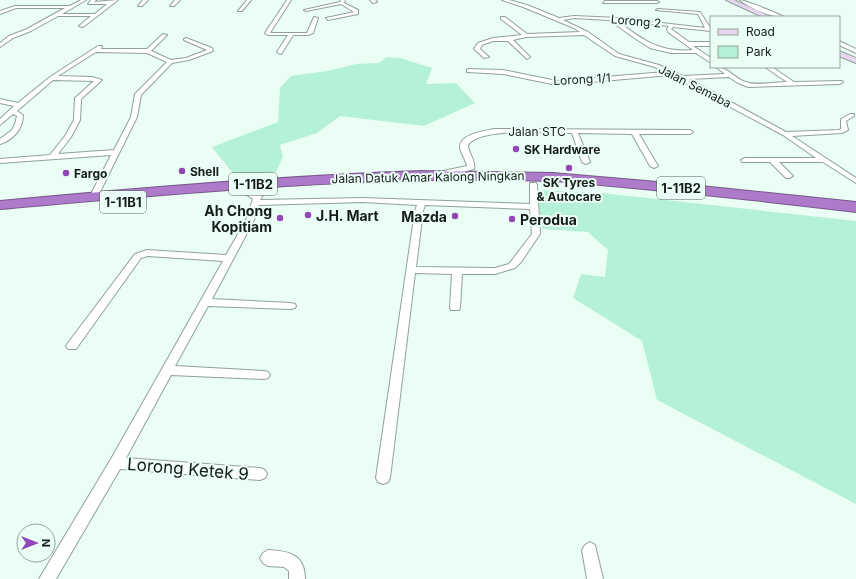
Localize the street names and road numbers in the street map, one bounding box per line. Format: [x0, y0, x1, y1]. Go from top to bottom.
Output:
street label: Lorong 2 [610, 11, 662, 31]
street label: Jalan Semaba [656, 61, 734, 111]
street label: Lorong 1/1 [553, 70, 611, 88]
street label: Jalan STC [508, 124, 566, 139]
street label: Jalan Datuk Amar Kalong Ningkan [331, 168, 525, 186]
road number: 1-11B2 [229, 173, 277, 195]
road number: 1-11B2 [657, 177, 705, 199]
road number: 1-11B1 [100, 191, 146, 213]
street label: Lorong Ketek 9 [126, 454, 250, 484]

